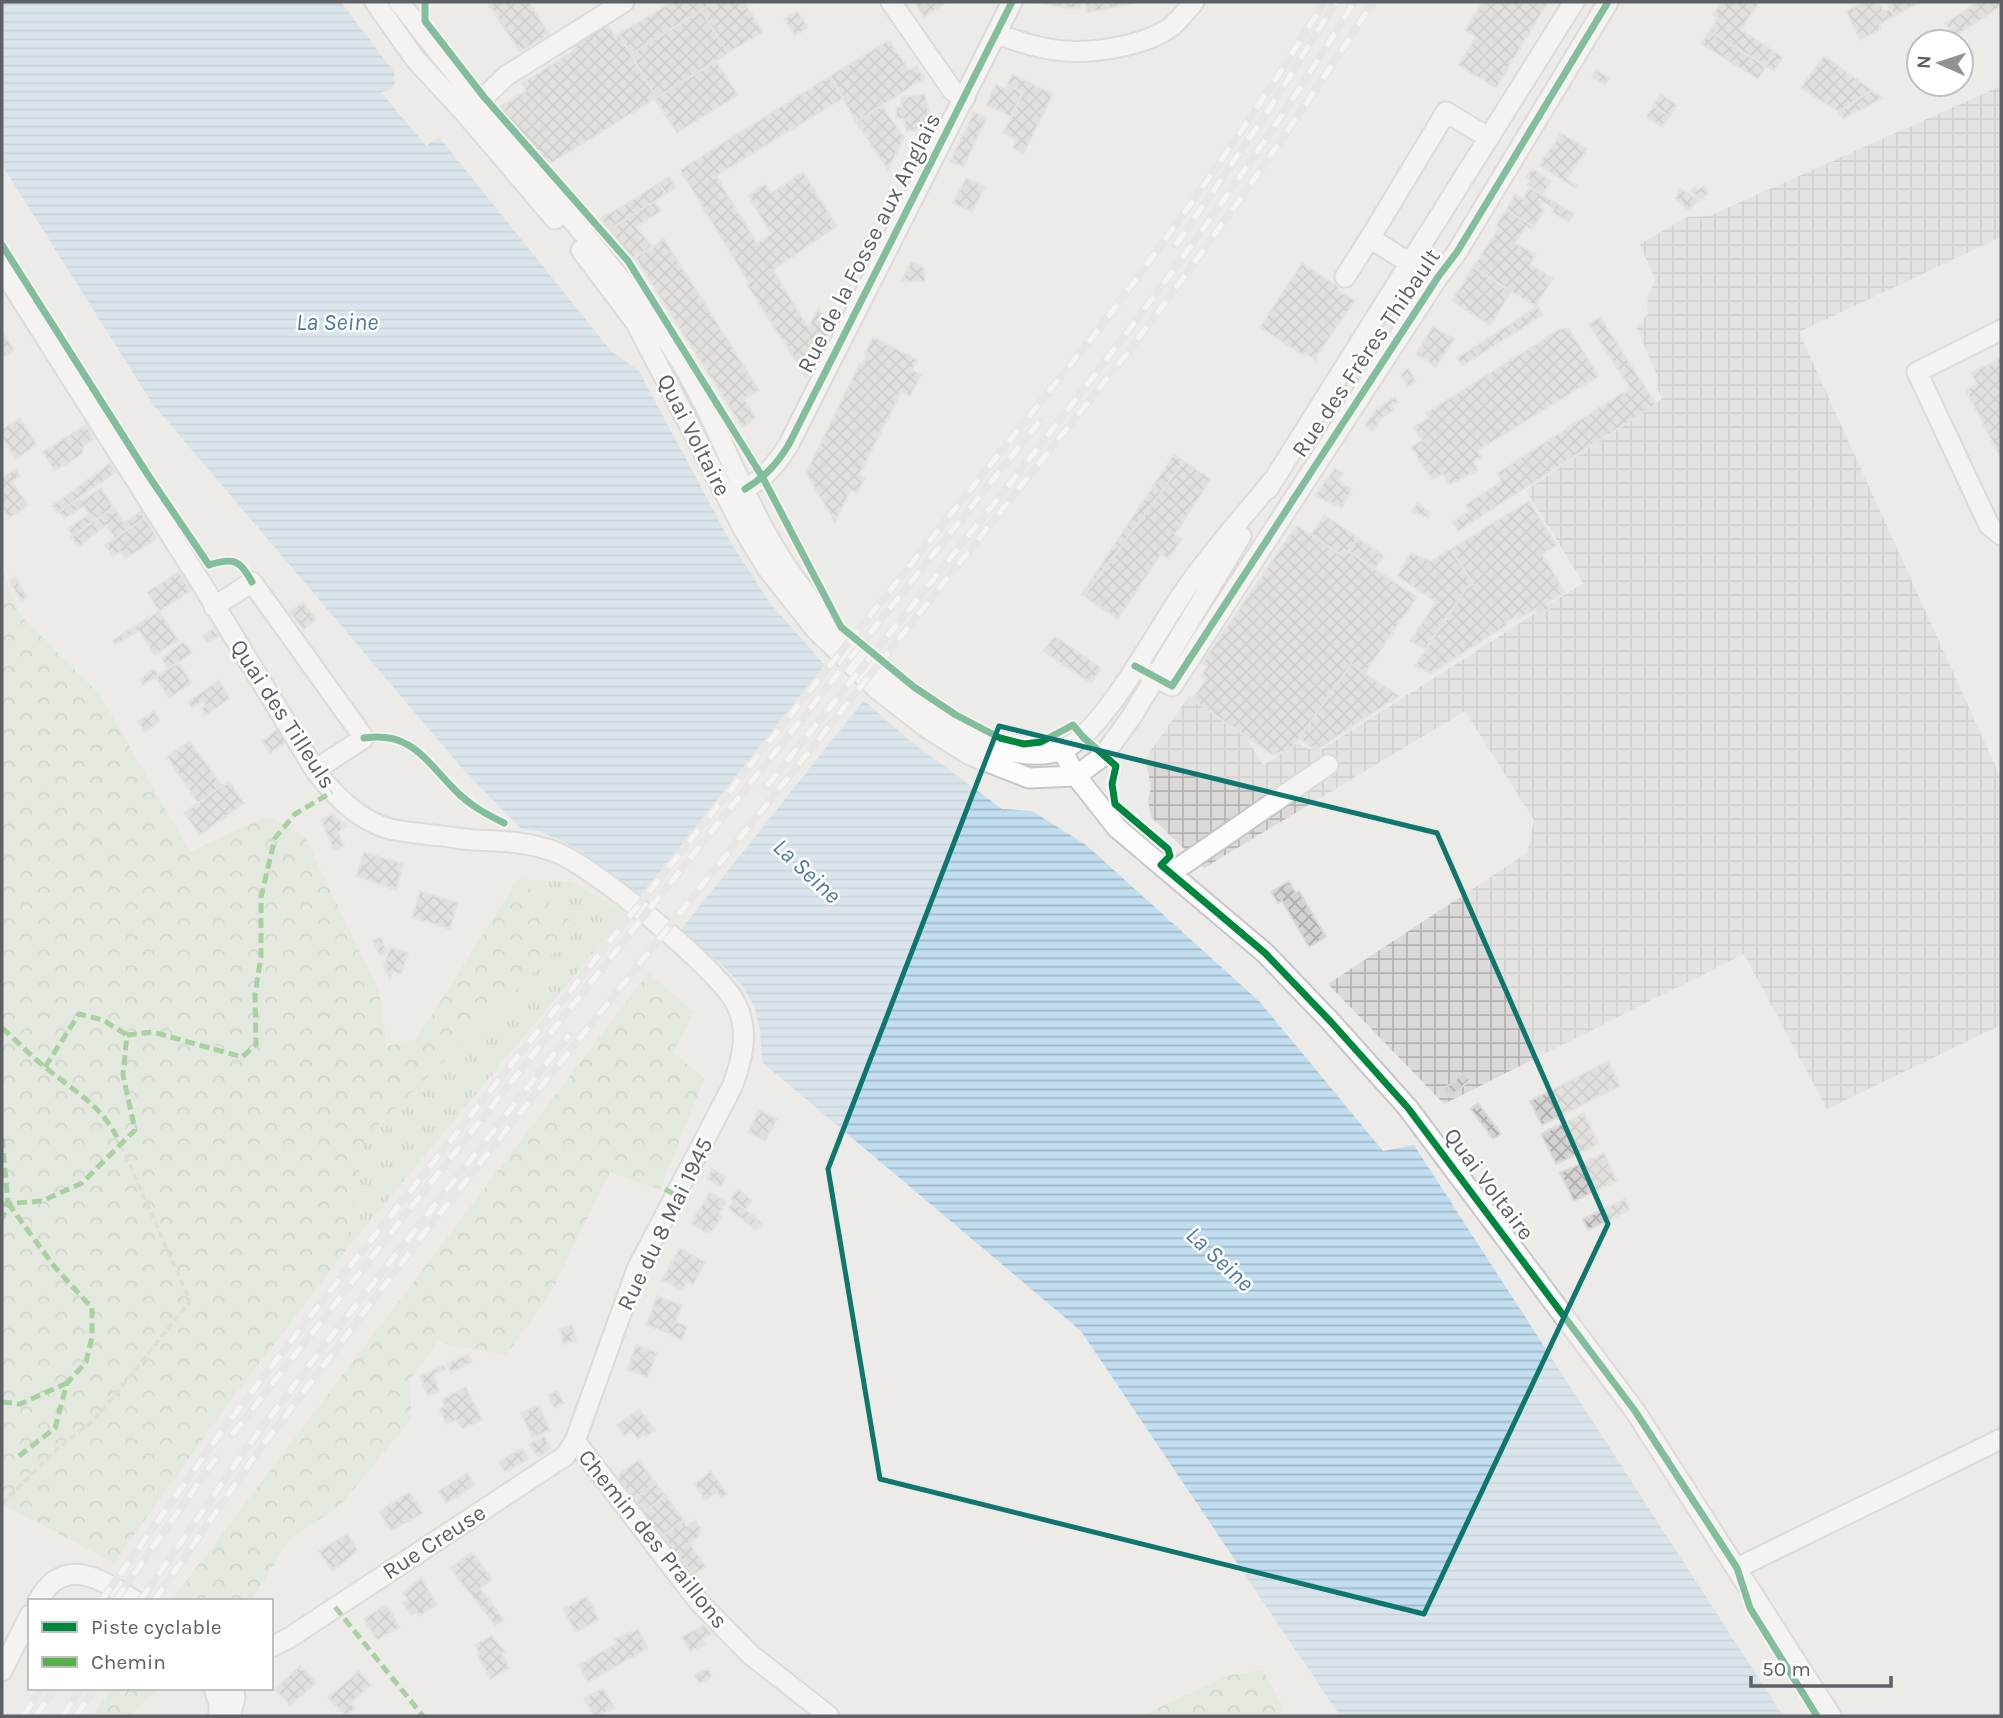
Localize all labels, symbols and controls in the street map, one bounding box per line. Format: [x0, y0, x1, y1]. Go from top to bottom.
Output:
north arrow [1905, 28, 1975, 98]
text: N [1913, 55, 1935, 70]
street label: Rue de la Fosse aux Anglais [792, 109, 946, 377]
street label: Rue des Frères Thibault [1286, 243, 1446, 462]
water label: La Seine [296, 308, 378, 336]
street label: Quai Voltaire [652, 369, 736, 501]
street label: Quai des Tilleuls [225, 634, 341, 794]
water label: La Seine [767, 833, 847, 909]
street label: Quai Voltaire [1438, 1123, 1540, 1245]
street label: Rue du 8 Mai 1945 [611, 1133, 719, 1315]
water label: La Seine [1180, 1221, 1260, 1297]
street label: Chemin des Praillons [573, 1444, 733, 1634]
street label: Rue Creuse [377, 1499, 491, 1585]
legend [28, 1599, 273, 1690]
text: Piste cyclable [91, 1615, 222, 1639]
scale bar [1751, 1644, 1891, 1688]
text: Chemin [91, 1650, 166, 1674]
text: 50 m [1762, 1657, 1811, 1681]

